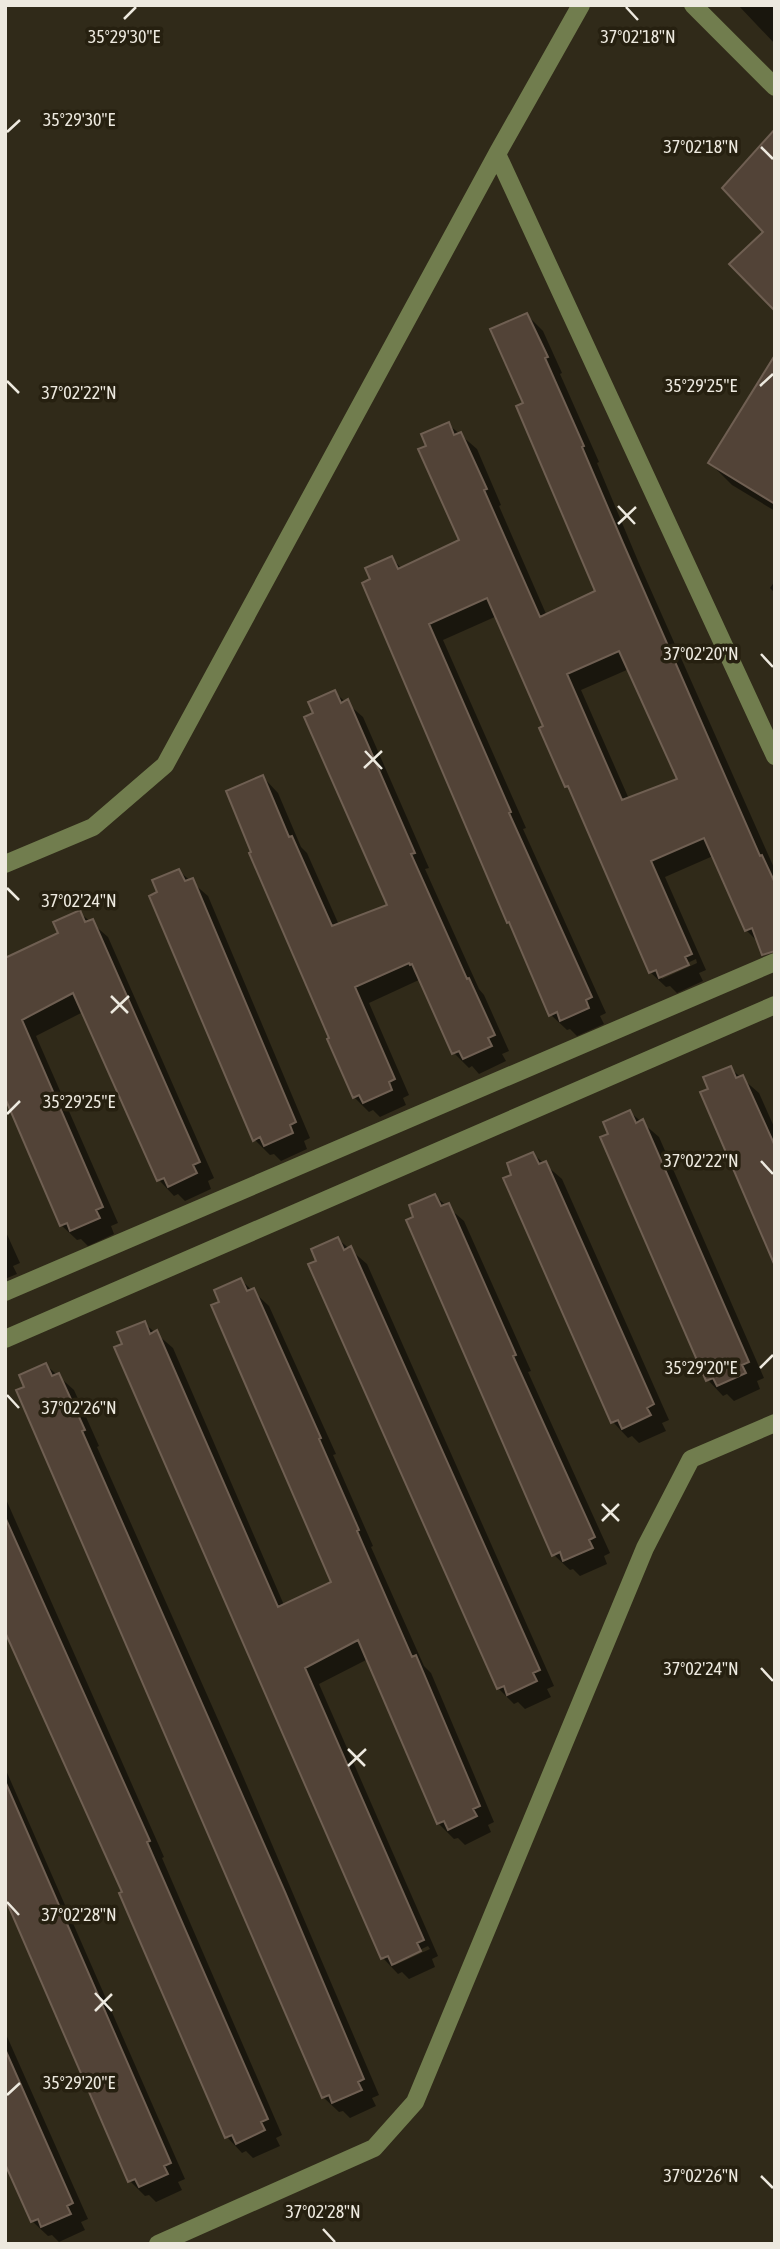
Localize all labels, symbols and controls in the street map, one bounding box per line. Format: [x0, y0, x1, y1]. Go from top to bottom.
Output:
text: 35°29'30"E [88, 26, 160, 47]
text: 37°02'18"N [600, 26, 676, 47]
text: 35°29'30"E [43, 109, 115, 130]
text: 37°02'18"N [663, 136, 739, 157]
text: 35°29'25"E [665, 375, 737, 396]
text: 37°02'22"N [41, 382, 117, 403]
text: 37°02'20"N [663, 643, 739, 664]
text: 37°02'24"N [41, 890, 117, 911]
text: 35°29'25"E [43, 1091, 115, 1112]
text: 37°02'22"N [663, 1150, 739, 1171]
text: 35°29'20"E [665, 1357, 737, 1378]
text: 37°02'26"N [41, 1397, 117, 1418]
text: 37°02'24"N [663, 1658, 739, 1679]
text: 37°02'28"N [41, 1904, 117, 1925]
text: 35°29'20"E [43, 2072, 115, 2093]
text: 37°02'26"N [663, 2165, 739, 2186]
text: 37°02'28"N [285, 2201, 361, 2222]

